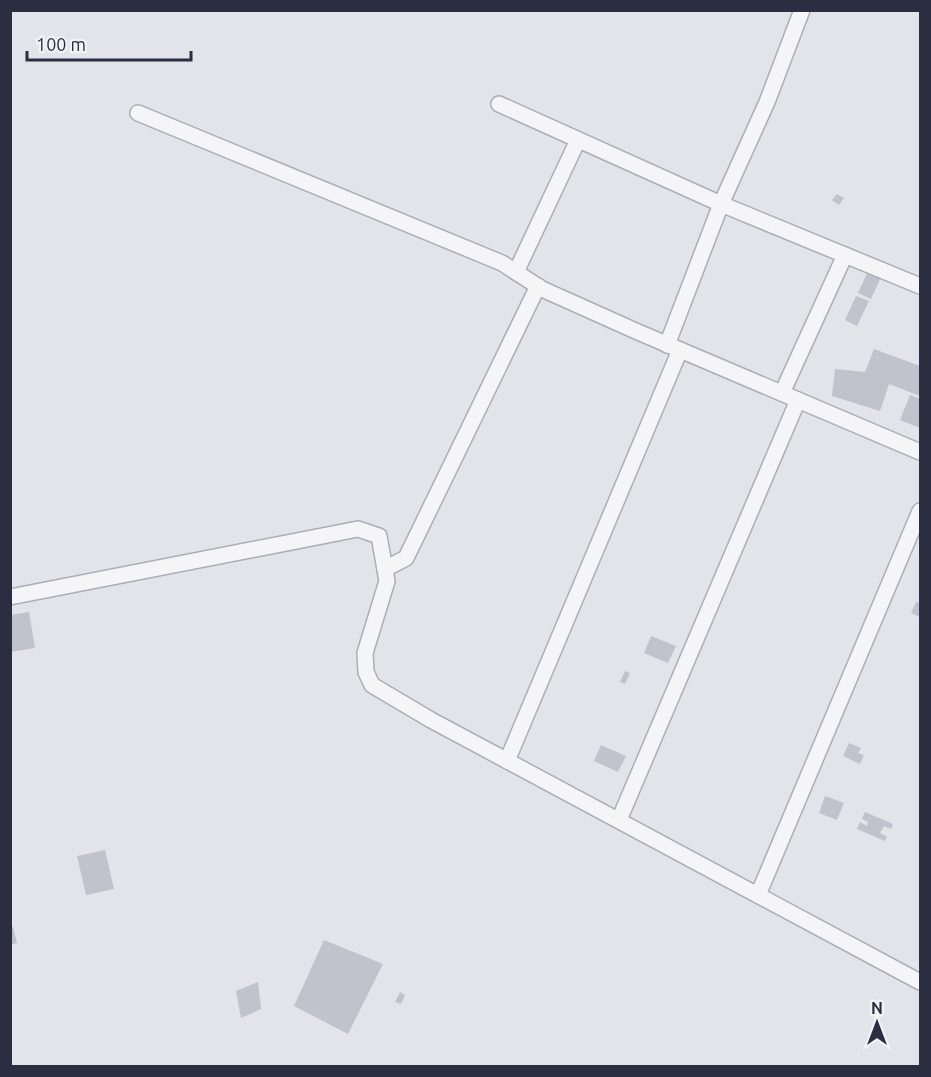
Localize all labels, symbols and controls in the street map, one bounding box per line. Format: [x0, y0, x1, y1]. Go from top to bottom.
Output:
scale bar [27, 24, 190, 62]
text: 100 m [36, 34, 86, 54]
north arrow [847, 993, 907, 1053]
text: N [871, 999, 883, 1017]

